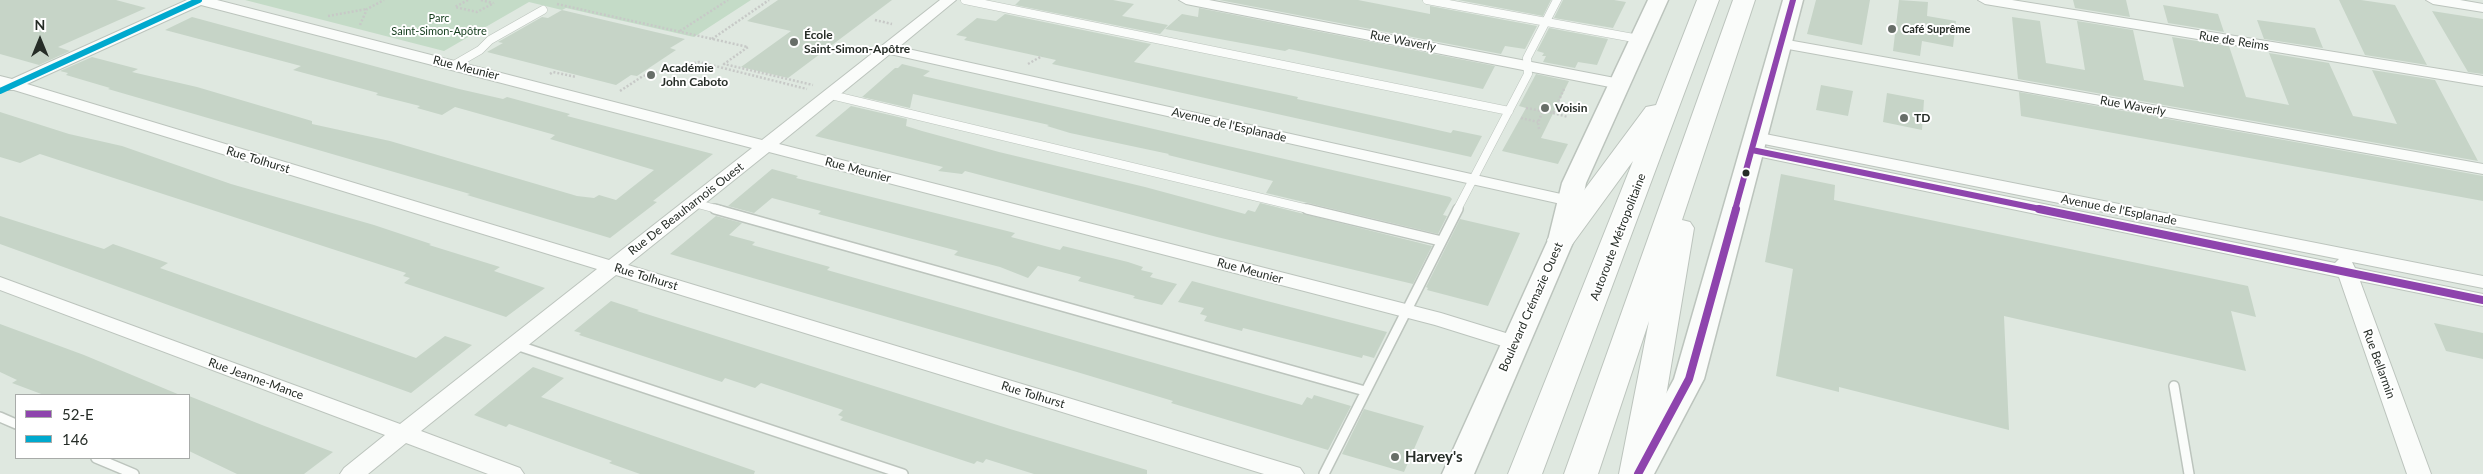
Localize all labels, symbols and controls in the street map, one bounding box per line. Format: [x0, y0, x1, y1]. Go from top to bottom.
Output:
park label: Parc Saint-Simon-Apôtre [391, 11, 487, 37]
north arrow [15, 15, 65, 65]
text: N [35, 16, 45, 33]
place label: Café Suprême [1902, 22, 1970, 36]
marker: Café Suprême [1886, 23, 1898, 35]
place label: École Saint-Simon-Apôtre [804, 28, 910, 56]
street label: Rue Waverly [1369, 28, 1437, 54]
street label: Rue de Reims [2198, 28, 2270, 54]
marker: École Saint-Simon-Apôtre [788, 36, 800, 48]
street label: Rue Meunier [431, 53, 501, 83]
place label: Académie John Caboto [661, 61, 728, 89]
marker: Académie John Caboto [645, 69, 657, 81]
street label: Rue Waverly [2099, 93, 2167, 119]
place label: Voisin [1555, 101, 1587, 115]
marker: Voisin [1539, 102, 1551, 114]
street label: Avenue de l'Esplanade [1170, 105, 1288, 145]
place label: TD [1914, 111, 1930, 125]
marker: TD [1898, 112, 1910, 124]
street label: Rue Tolhurst [224, 143, 292, 177]
street label: Rue Meunier [823, 154, 893, 186]
street label: Rue De Beauharnois Ouest [626, 160, 746, 258]
unlabelled marker [1741, 168, 1751, 178]
street label: Autoroute Métropolitaine [1587, 171, 1649, 303]
street label: Avenue de l'Esplanade [2060, 192, 2178, 228]
street label: Boulevard Crémazie Ouest [1496, 240, 1566, 374]
street label: Rue Meunier [1215, 255, 1285, 287]
street label: Rue Tolhurst [612, 260, 680, 294]
street label: Rue Bellarmin [2360, 327, 2398, 401]
street label: Rue Jeanne-Mance [206, 355, 306, 403]
street label: Rue Tolhurst [999, 378, 1067, 412]
legend [15, 394, 190, 459]
text: 52-E [62, 405, 94, 423]
text: 146 [62, 430, 88, 448]
place label: Harvey's [1405, 448, 1463, 466]
marker: Harvey's [1389, 451, 1401, 463]

